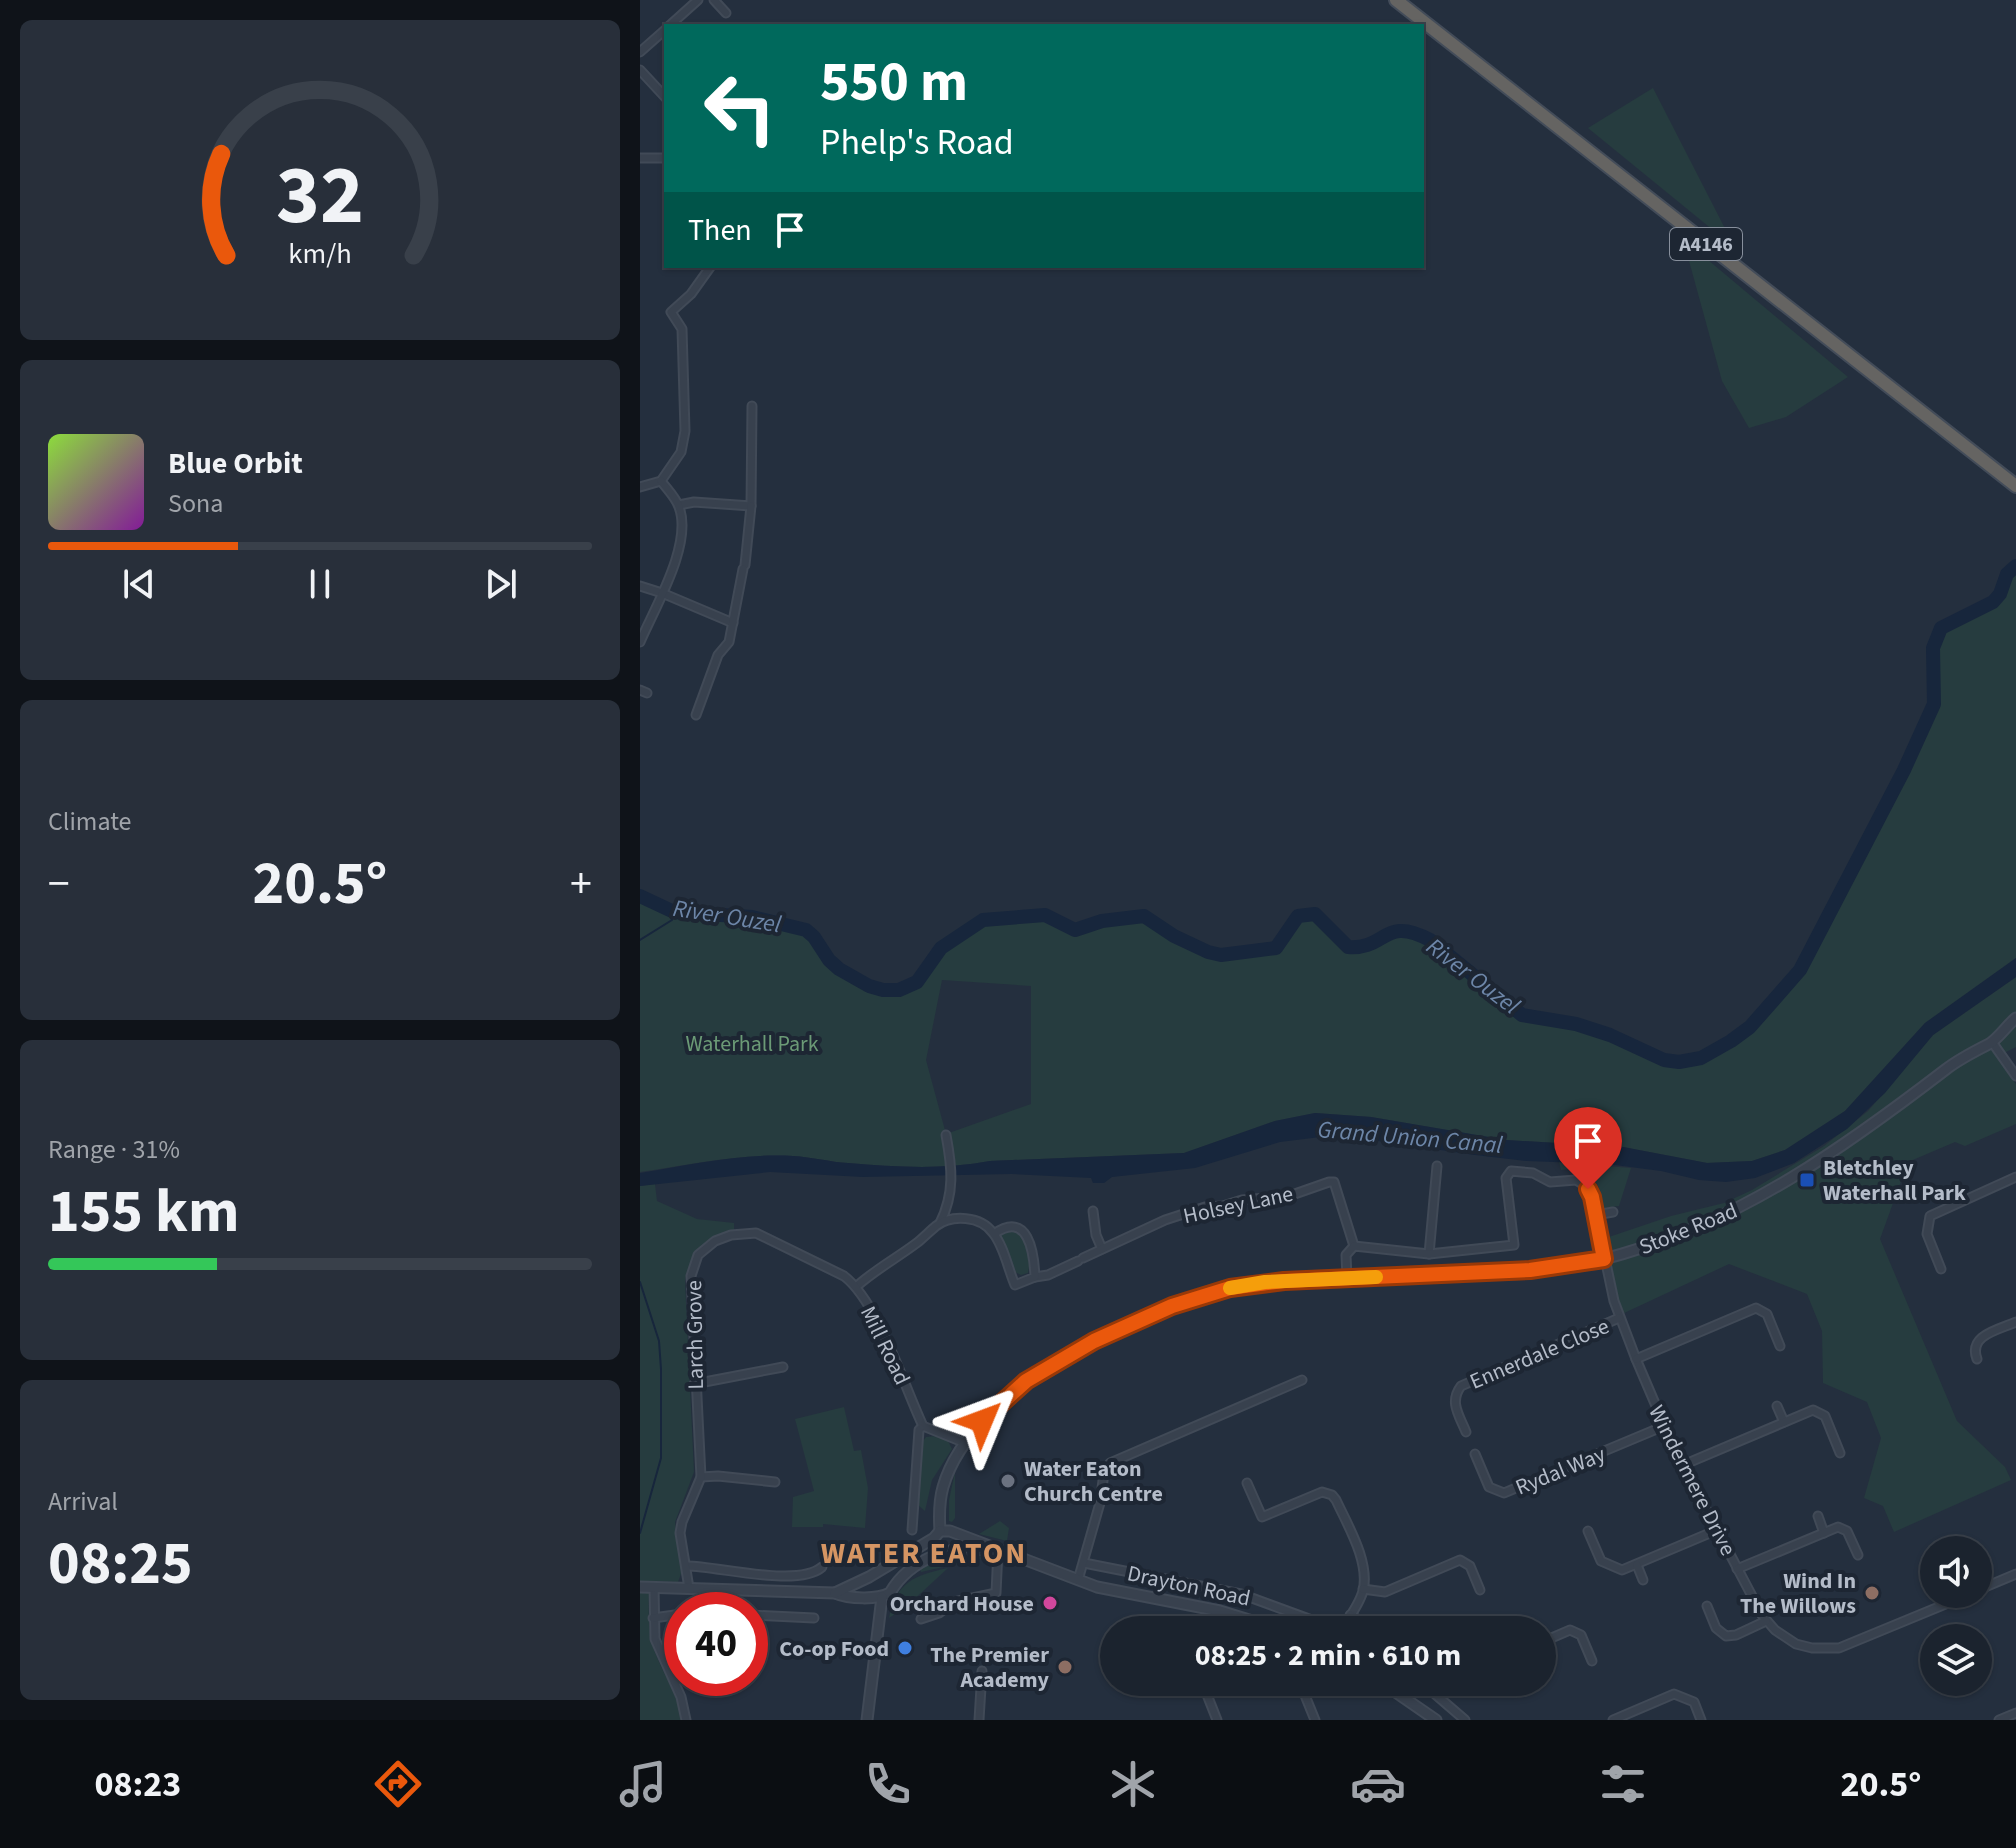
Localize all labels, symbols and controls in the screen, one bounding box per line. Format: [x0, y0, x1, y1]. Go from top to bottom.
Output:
text: 550 m [820, 43, 968, 122]
icon: left [688, 56, 792, 160]
text: Phelp's Road [820, 117, 1014, 168]
text: 32 [276, 137, 364, 255]
icon: arrive [768, 208, 812, 252]
text: Then [688, 209, 752, 252]
road number: A4146 [1670, 228, 1742, 260]
text: km/h [288, 234, 352, 274]
text: Blue Orbit [168, 442, 303, 485]
text: Sona [168, 485, 223, 522]
icon: previous [117, 562, 161, 606]
icon: pause [298, 562, 342, 606]
icon: next [479, 562, 523, 606]
text: Climate [48, 803, 132, 840]
text: 20.5° [253, 842, 387, 927]
text: − [48, 853, 70, 916]
text: + [570, 853, 592, 916]
water label: River Ouzel [670, 891, 784, 942]
water label: River Ouzel [1419, 930, 1527, 1023]
park label: Waterhall Park [685, 1028, 819, 1060]
pin [1554, 1107, 1622, 1189]
water label: Grand Union Canal [1316, 1112, 1504, 1163]
icon: arrive [1566, 1119, 1610, 1163]
text: Range · 31% [48, 1131, 180, 1168]
place label: Bletchley Waterhall Park [1823, 1152, 1966, 1209]
text: 155 km [48, 1170, 239, 1255]
marker: Bletchley Waterhall Park [1798, 1171, 1816, 1189]
street label: Holsey Lane [1180, 1178, 1296, 1232]
street label: Stoke Road [1634, 1195, 1742, 1263]
street label: Larch Grove [678, 1280, 712, 1390]
street label: Mill Road [852, 1301, 918, 1390]
street label: Ennerdale Close [1465, 1310, 1614, 1398]
position arrow [940, 1379, 1024, 1463]
street label: Windermere Drive [1640, 1400, 1744, 1561]
street label: Rydal Way [1511, 1438, 1611, 1503]
place label: Water Eaton Church Centre [1024, 1453, 1163, 1510]
marker: Water Eaton Church Centre [999, 1472, 1017, 1490]
text: Arrival [48, 1483, 118, 1520]
text: 08:25 [48, 1522, 193, 1607]
district label: WATER EATON [821, 1532, 1027, 1575]
map controls [1920, 1536, 1992, 1696]
button: sound [1920, 1536, 1992, 1608]
street label: Drayton Road [1124, 1557, 1253, 1615]
place label: Wind In The Willows [1740, 1565, 1856, 1622]
marker: Wind In The Willows [1863, 1584, 1881, 1602]
place label: Orchard House [890, 1588, 1034, 1620]
speed limit sign: 40 [664, 1592, 768, 1696]
marker: Orchard House [1041, 1594, 1059, 1612]
button: layers [1920, 1624, 1992, 1696]
place label: Co-op Food [779, 1633, 889, 1665]
text: 08:25 · 2 min · 610 m [1195, 1634, 1461, 1677]
marker: Co-op Food [896, 1639, 914, 1657]
place label: The Premier Academy [930, 1639, 1050, 1696]
marker: The Premier Academy [1056, 1658, 1074, 1676]
icon: directions [370, 1756, 426, 1812]
icon: music [615, 1756, 671, 1812]
icon: phone [860, 1756, 916, 1812]
icon: climate [1105, 1756, 1161, 1812]
icon: car [1350, 1756, 1406, 1812]
icon: filters [1595, 1756, 1651, 1812]
text: 08:23 [95, 1759, 181, 1810]
text: 20.5° [1840, 1759, 1921, 1810]

